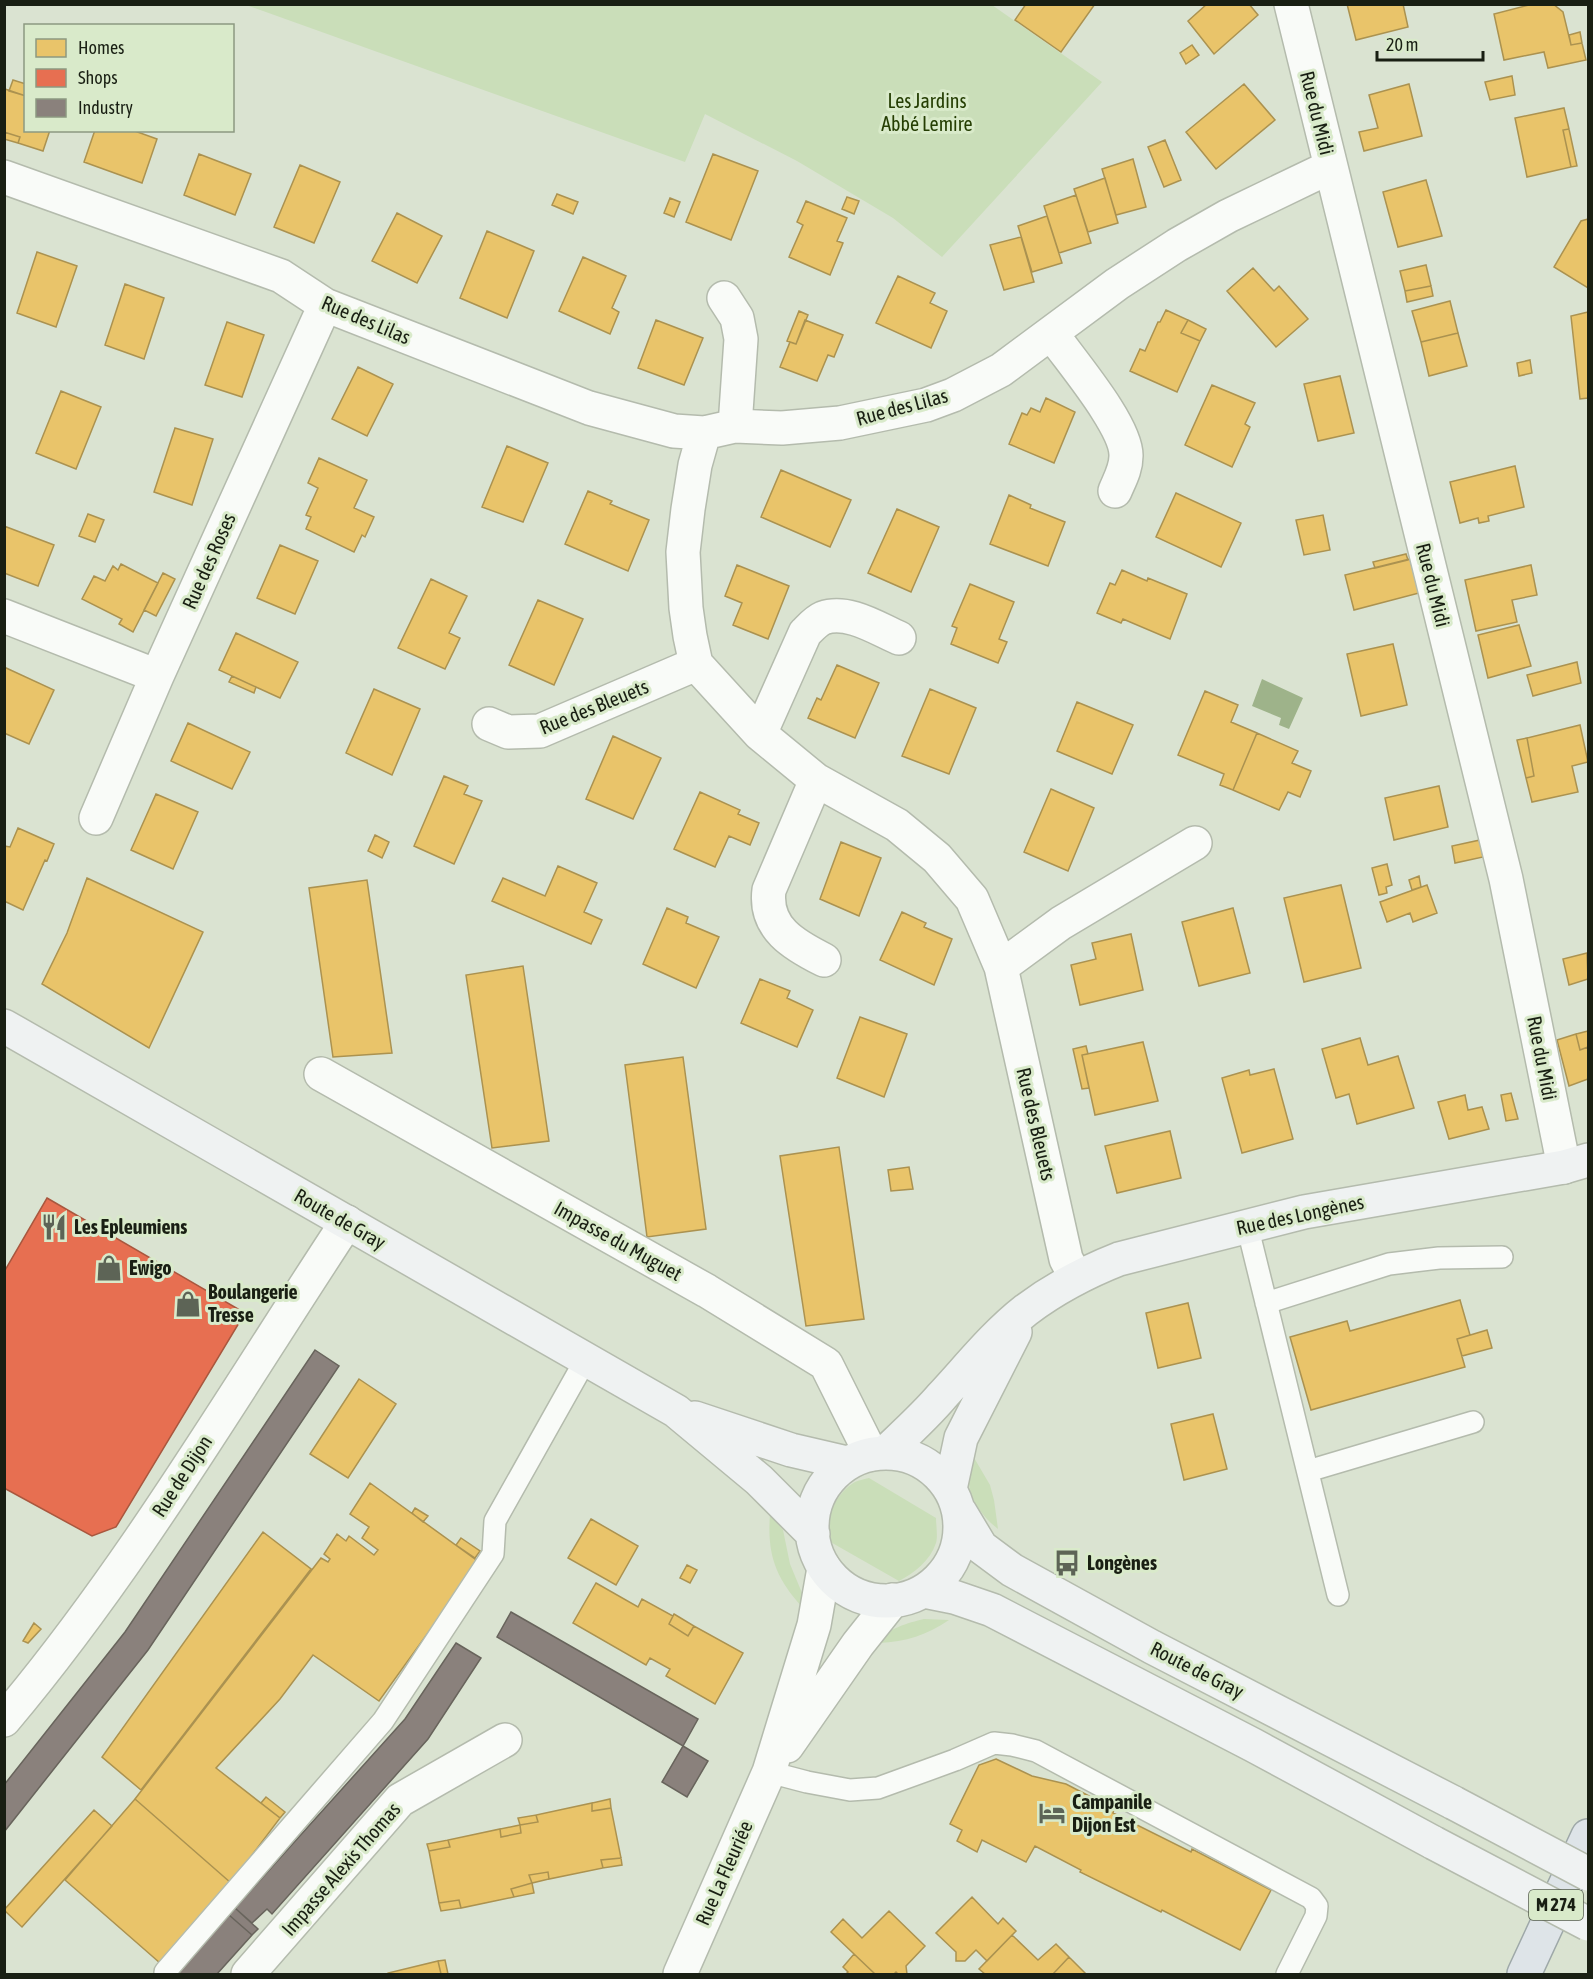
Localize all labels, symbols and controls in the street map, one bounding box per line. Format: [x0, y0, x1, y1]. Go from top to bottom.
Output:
legend [24, 24, 234, 132]
scale bar [1377, 24, 1484, 62]
text: 20 m [1386, 34, 1418, 55]
text: Homes [78, 37, 124, 58]
text: Shops [78, 67, 118, 88]
street label: Rue du Midi [1296, 69, 1339, 157]
park label: Les Jardins Abbé Lemire [881, 89, 973, 135]
text: Industry [78, 97, 133, 118]
street label: Rue des Lilas [319, 291, 414, 348]
street label: Rue des Lilas [854, 383, 950, 430]
street label: Rue des Roses [177, 509, 240, 612]
street label: Rue du Midi [1412, 541, 1455, 629]
street label: Rue des Bleuets [536, 674, 651, 739]
street label: Rue du Midi [1523, 1014, 1562, 1102]
street label: Rue des Bleuets [1012, 1065, 1061, 1183]
street label: Route de Gray [291, 1183, 390, 1254]
street label: Rue des Longènes [1234, 1190, 1366, 1239]
street label: Impasse du Muguet [550, 1196, 686, 1285]
restaurant icon: Les Epleumiens [39, 1212, 69, 1242]
place label: Les Epleumiens [74, 1215, 187, 1238]
shop icon: Ewigo [94, 1253, 124, 1283]
place label: Ewigo [129, 1256, 172, 1279]
place label: Boulangerie Tresse [208, 1280, 298, 1326]
shop icon: Boulangerie Tresse [173, 1289, 203, 1319]
street label: Rue de Dijon [147, 1431, 216, 1521]
bus stop icon: Longènes [1052, 1548, 1082, 1578]
place label: Longènes [1087, 1551, 1157, 1574]
street label: Route de Gray [1147, 1636, 1248, 1703]
place label: Campanile Dijon Est [1072, 1790, 1152, 1836]
street label: Impasse Alexis Thomas [277, 1797, 405, 1940]
hotel icon: Campanile Dijon Est [1037, 1798, 1067, 1828]
street label: Rue La Fleuriée [690, 1817, 757, 1929]
road number: M 274 [1529, 1890, 1583, 1920]

